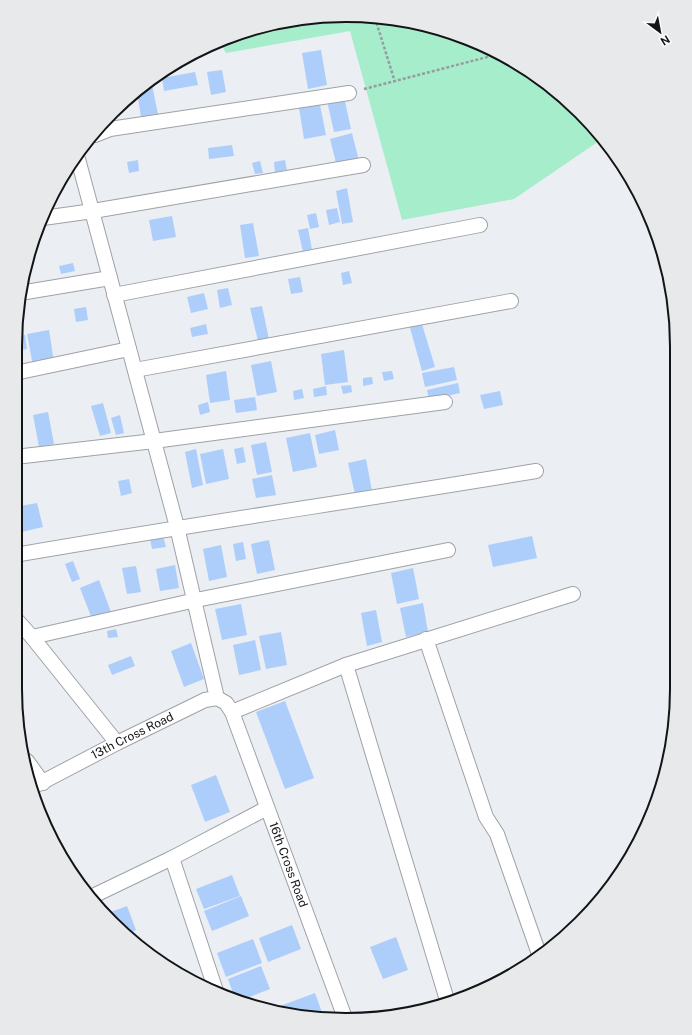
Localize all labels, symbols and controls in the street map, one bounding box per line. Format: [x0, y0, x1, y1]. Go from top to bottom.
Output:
north arrow [640, 12, 680, 52]
text: N [658, 33, 672, 48]
street label: 13th Cross Road [89, 710, 176, 762]
street label: 16th Cross Road [266, 820, 311, 909]

